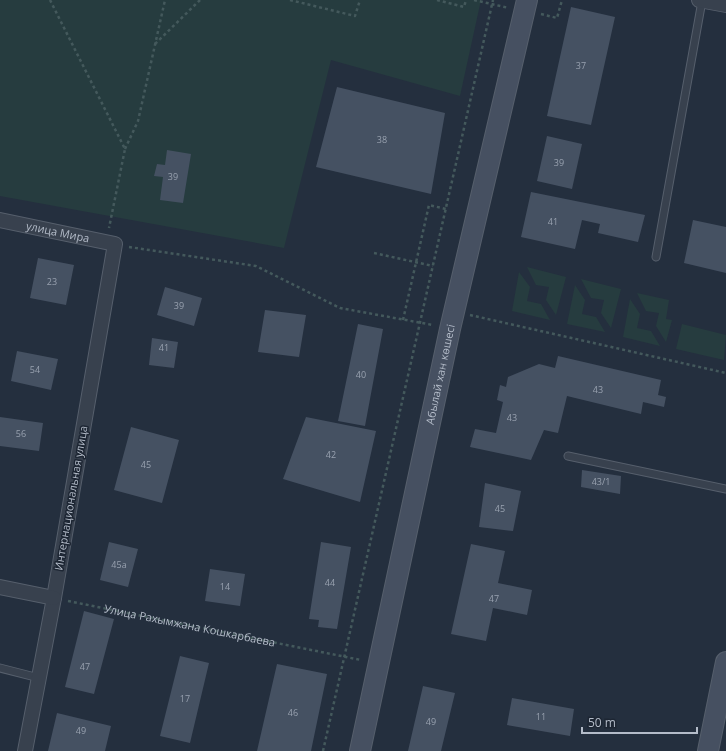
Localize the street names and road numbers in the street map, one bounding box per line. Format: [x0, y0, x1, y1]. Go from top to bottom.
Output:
street label: улица Мира [25, 218, 91, 245]
street label: Абылай хан көшесі [422, 323, 458, 426]
street label: Интернациональная улица [50, 424, 91, 571]
street label: Улица Рахымжана Кошкарбаева [103, 600, 277, 650]

